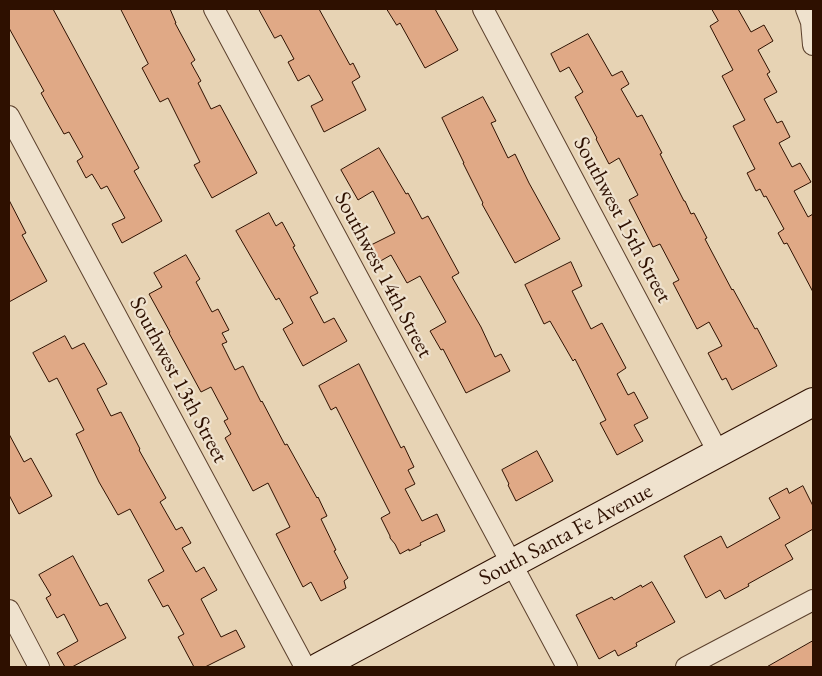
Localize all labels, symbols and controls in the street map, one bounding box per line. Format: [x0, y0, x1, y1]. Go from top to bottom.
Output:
street label: Southwest 15th Street [567, 133, 677, 307]
street label: Southwest 14th Street [328, 188, 438, 362]
street label: Southwest 13th Street [123, 293, 233, 467]
street label: South Santa Fe Avenue [475, 478, 657, 592]

